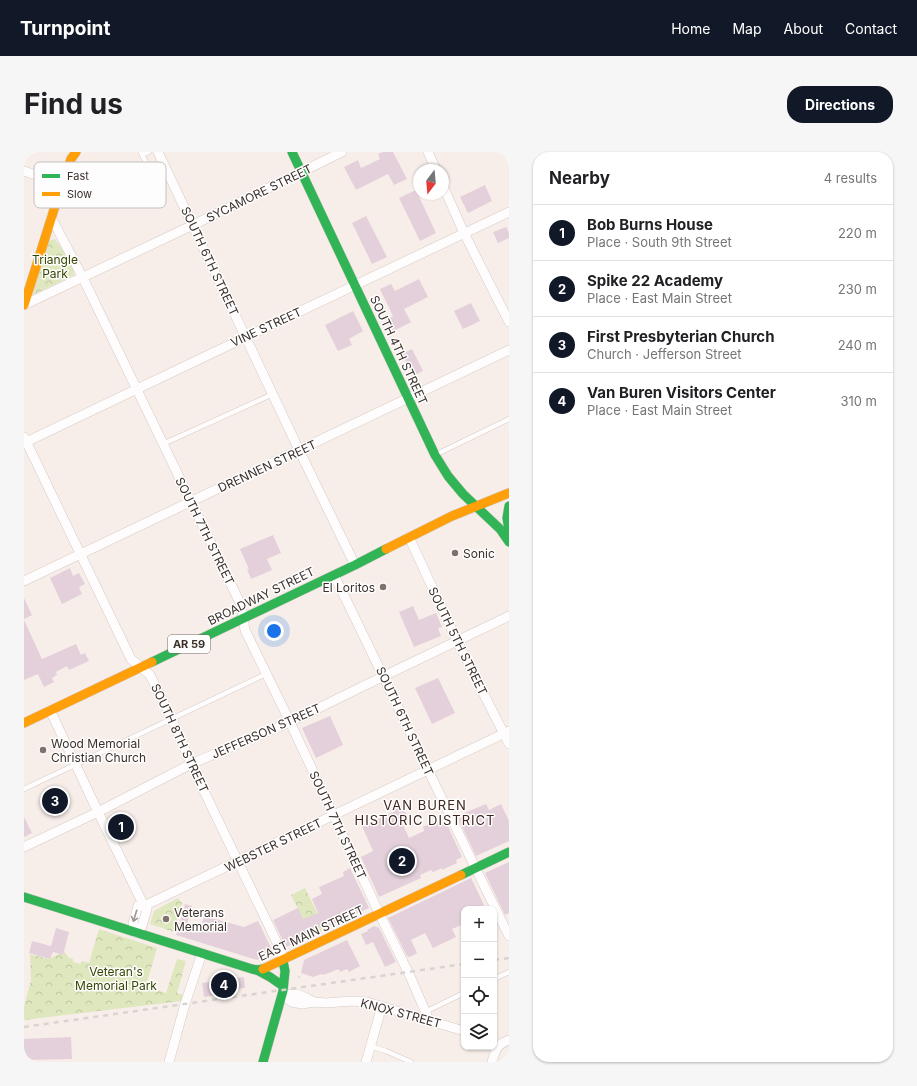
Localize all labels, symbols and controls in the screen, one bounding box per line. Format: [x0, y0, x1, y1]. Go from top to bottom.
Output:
text: Turnpoint [20, 17, 110, 40]
text: Home [671, 20, 710, 37]
text: Map [732, 20, 762, 37]
text: About [784, 20, 823, 37]
text: Contact [845, 20, 897, 37]
button: Directions [787, 86, 893, 123]
text: Find us [24, 87, 123, 121]
street label: SYCAMORE STREET [204, 161, 315, 225]
legend [34, 162, 166, 208]
north arrow [413, 164, 449, 200]
text: Nearby [549, 168, 610, 188]
text: Fast [67, 169, 89, 183]
text: 4 results [824, 170, 877, 186]
text: Slow [67, 187, 92, 201]
street label: SOUTH 6TH STREET [178, 204, 242, 318]
text: Bob Burns House [587, 215, 713, 234]
text: 1 [559, 225, 565, 241]
text: 220 m [838, 225, 877, 241]
text: Place · South 9th Street [587, 234, 732, 250]
park label: Triangle Park [32, 252, 78, 281]
text: Spike 22 Academy [587, 271, 723, 290]
text: 2 [558, 281, 566, 297]
text: 230 m [838, 281, 877, 297]
text: Place · East Main Street [587, 290, 732, 306]
street label: SOUTH 4TH STREET [367, 293, 431, 407]
street label: VINE STREET [228, 304, 304, 350]
text: First Presbyterian Church [587, 327, 775, 346]
text: 3 [558, 337, 566, 353]
text: 240 m [838, 337, 877, 353]
text: Church · Jefferson Street [587, 346, 742, 362]
text: Van Buren Visitors Center [587, 383, 776, 402]
text: 4 [558, 393, 566, 409]
text: 310 m [840, 393, 877, 409]
text: Place · East Main Street [587, 402, 732, 418]
street label: DRENNEN STREET [215, 437, 319, 495]
street label: SOUTH 7TH STREET [172, 475, 238, 588]
place label: Sonic [463, 546, 495, 561]
marker: Sonic [450, 548, 460, 558]
street label: BROADWAY STREET [205, 564, 317, 628]
place label: El Loritos [323, 580, 375, 595]
marker: El Loritos [378, 582, 388, 592]
street label: SOUTH 5TH STREET [425, 584, 491, 698]
your location [264, 621, 284, 641]
road number: AR 59 [168, 635, 210, 653]
street label: SOUTH 6TH STREET [373, 664, 437, 778]
street label: SOUTH 8TH STREET [148, 681, 212, 795]
street label: JEFFERSON STREET [209, 700, 323, 762]
place label: Wood Memorial Christian Church [51, 736, 146, 765]
marker: Wood Memorial Christian Church [38, 745, 48, 755]
street label: SOUTH 7TH STREET [306, 768, 370, 882]
pin: 3 [42, 786, 68, 816]
district label: VAN BUREN HISTORIC DISTRICT [355, 797, 495, 828]
pin: 1 [108, 812, 134, 842]
street label: WEBSTER STREET [222, 815, 324, 875]
pin: 2 [389, 846, 415, 876]
street label: EAST MAIN STREET [256, 902, 366, 964]
place label: Veterans Memorial [174, 905, 227, 934]
map controls [461, 906, 497, 1050]
button: + [461, 906, 497, 942]
one-way arrow [131, 909, 138, 922]
marker: Veterans Memorial [161, 914, 171, 924]
button: − [461, 942, 497, 978]
park label: Veteran's Memorial Park [75, 964, 157, 993]
pin: 4 [211, 970, 237, 1000]
button: locate [461, 978, 497, 1014]
street label: KNOX STREET [359, 995, 443, 1031]
button: layers [461, 1014, 497, 1050]

